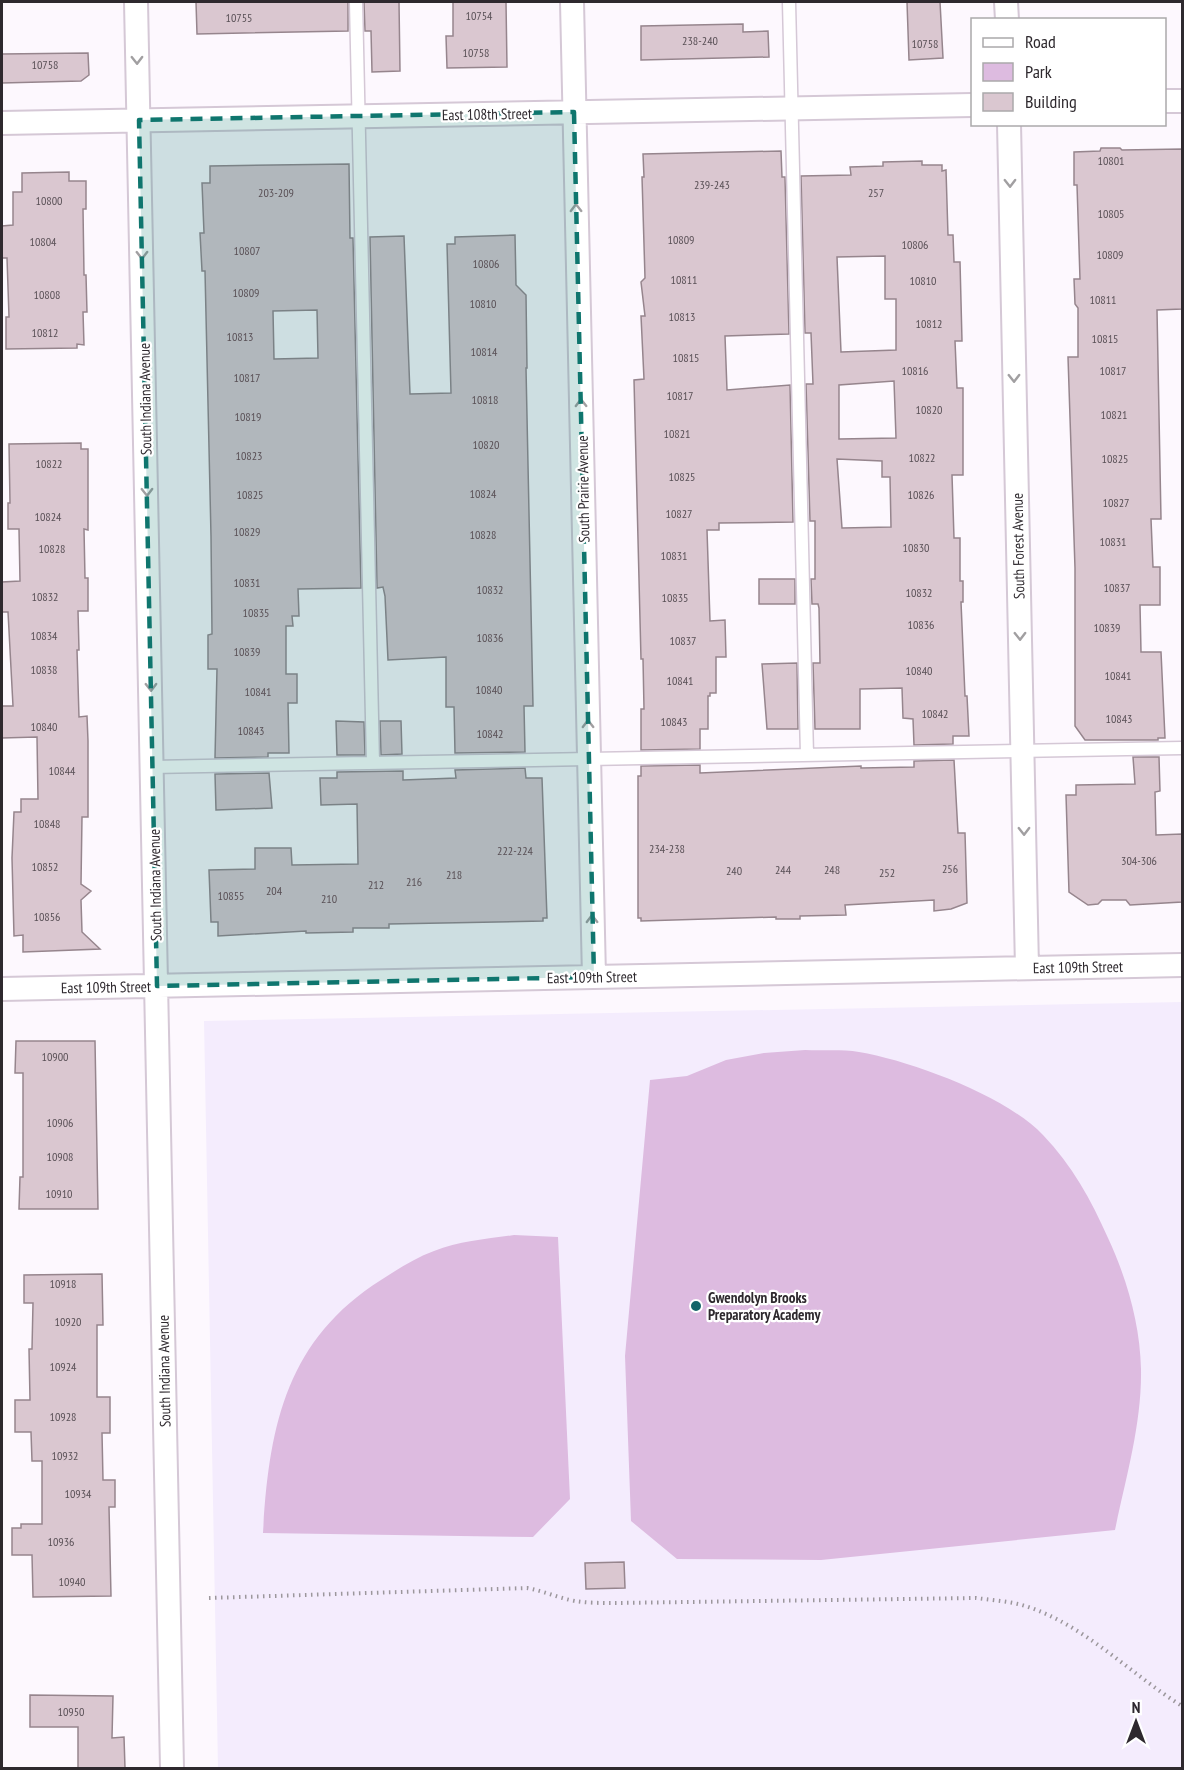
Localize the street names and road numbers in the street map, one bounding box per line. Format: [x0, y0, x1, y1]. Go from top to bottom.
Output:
street label: East 108th Street [442, 104, 532, 124]
street label: South Indiana Avenue [135, 343, 155, 455]
street label: South Prairie Avenue [573, 435, 593, 543]
street label: South Forest Avenue [1008, 493, 1028, 599]
street label: South Indiana Avenue [145, 829, 165, 941]
street label: East 109th Street [1033, 957, 1123, 977]
street label: East 109th Street [547, 967, 637, 987]
street label: East 109th Street [61, 977, 151, 997]
street label: South Indiana Avenue [154, 1315, 174, 1427]

